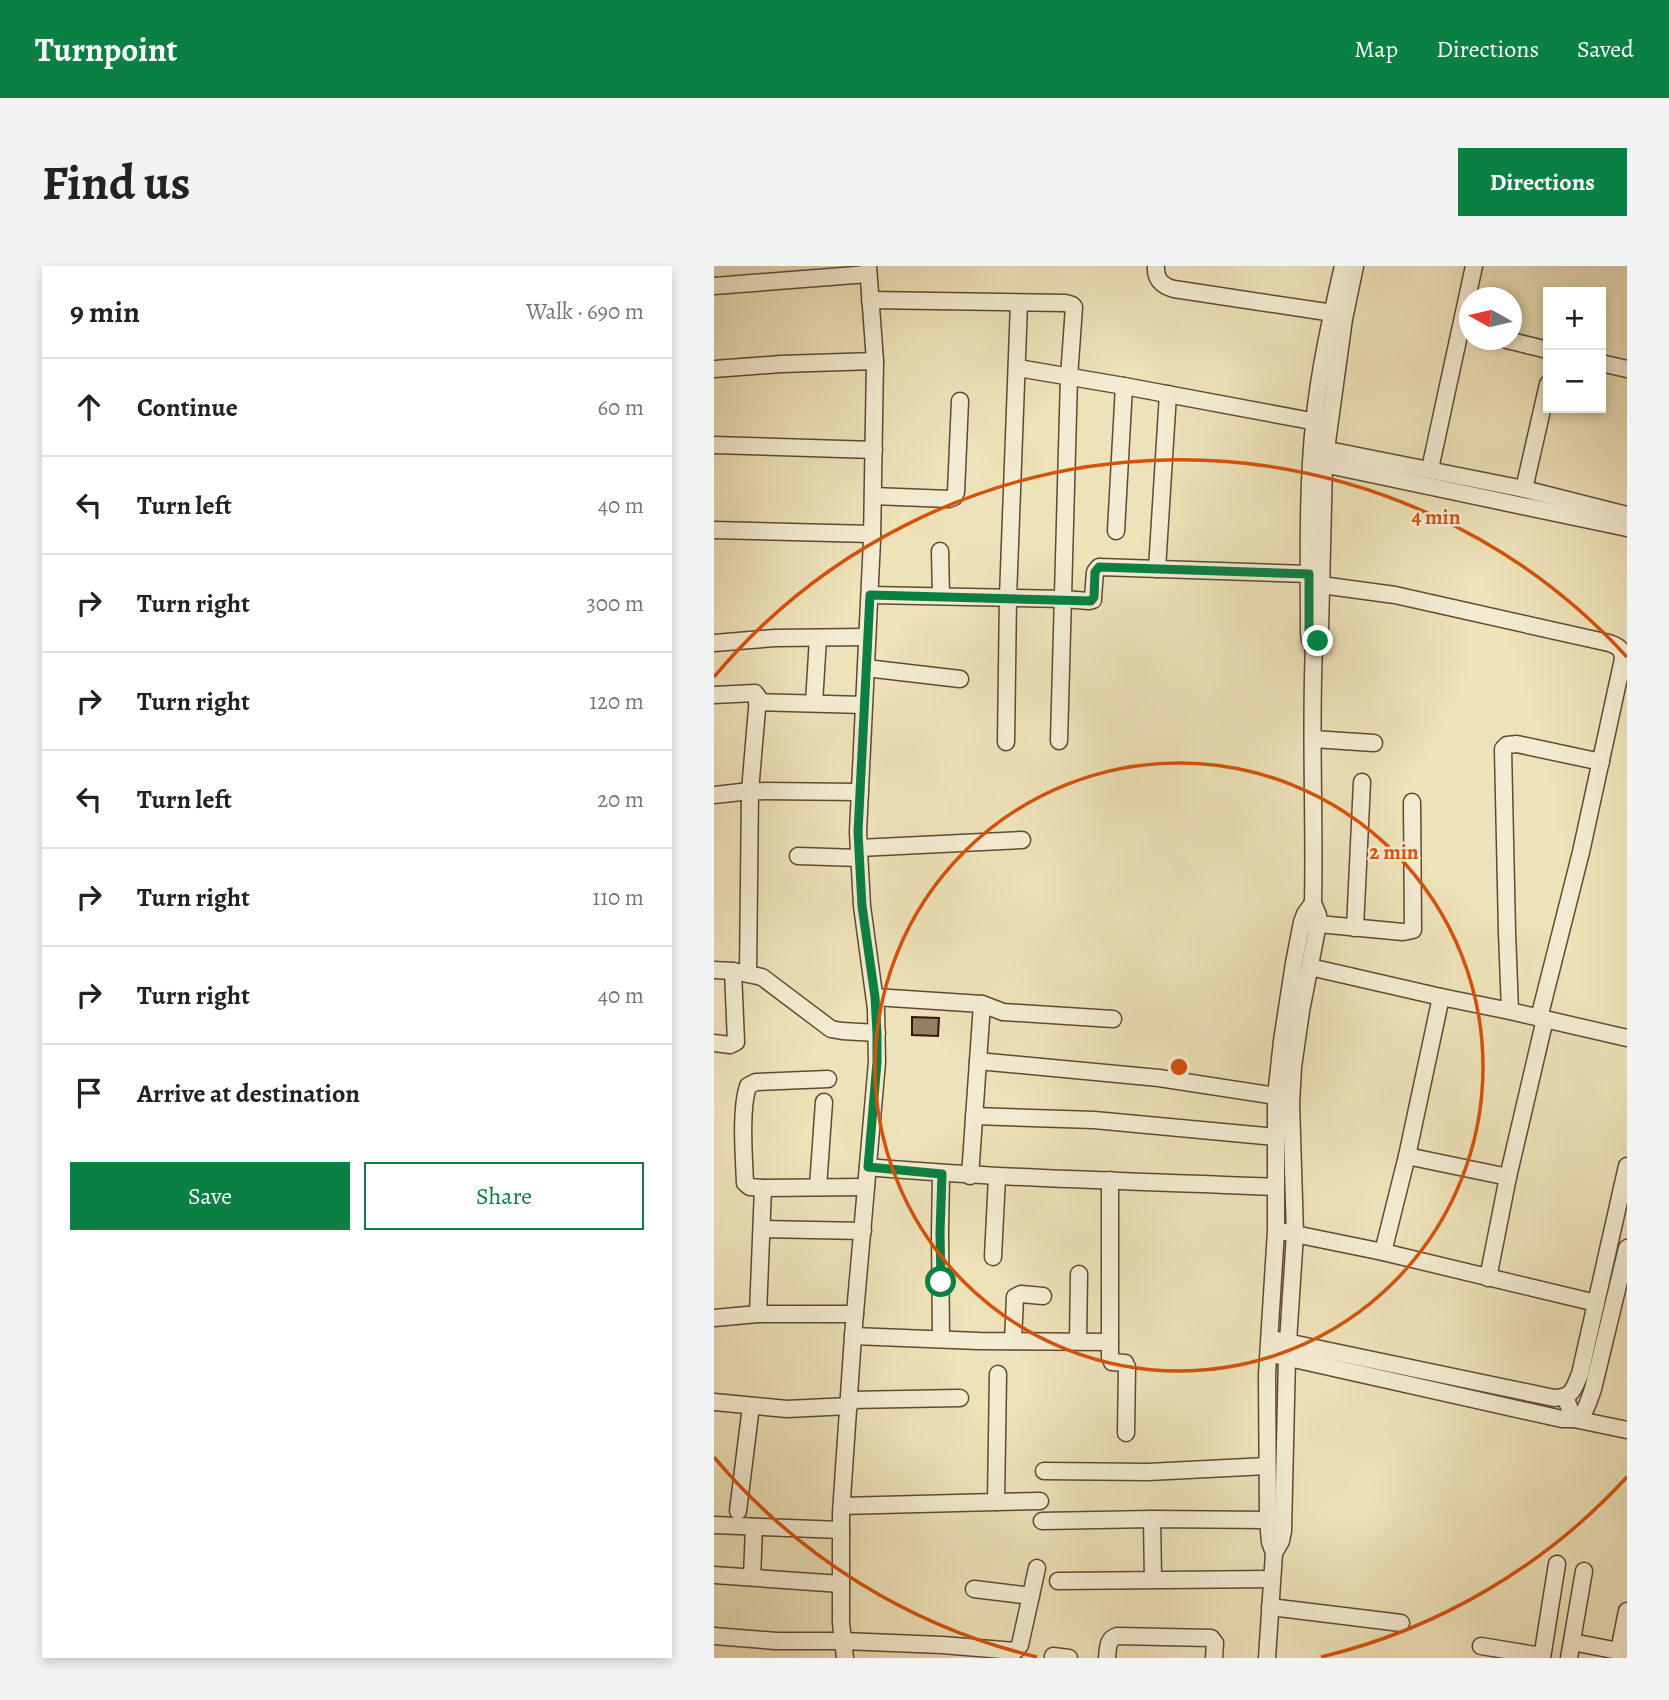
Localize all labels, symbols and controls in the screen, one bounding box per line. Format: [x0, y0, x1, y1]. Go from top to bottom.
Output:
text: Turnpoint [35, 27, 177, 72]
text: Map [1354, 33, 1398, 65]
text: Directions [1436, 33, 1539, 65]
text: Saved [1577, 33, 1634, 65]
button: Directions [1458, 148, 1627, 216]
text: Find us [42, 149, 190, 216]
north arrow [1459, 287, 1522, 350]
map controls [1543, 287, 1606, 413]
button: + [1543, 287, 1606, 350]
text: 9 min [70, 292, 140, 332]
text: Walk · 690 m [526, 296, 644, 327]
button: − [1543, 350, 1606, 413]
icon: ahead [70, 388, 108, 426]
text: Continue [137, 390, 238, 425]
text: 60 m [597, 392, 644, 423]
icon: left [70, 486, 108, 524]
text: Turn left [137, 488, 232, 523]
text: 40 m [598, 490, 644, 521]
text: 4 min [1411, 503, 1461, 531]
icon: right [70, 584, 108, 622]
text: Turn right [137, 586, 250, 621]
text: 300 m [586, 588, 644, 619]
route end [1302, 625, 1333, 656]
icon: right [70, 682, 108, 720]
text: Turn right [137, 684, 250, 719]
text: 120 m [589, 686, 644, 717]
icon: left [70, 780, 108, 818]
text: Turn left [137, 782, 232, 817]
text: 20 m [597, 784, 644, 815]
text: 2 min [1369, 838, 1419, 866]
icon: right [70, 878, 108, 916]
text: Turn right [137, 880, 250, 915]
text: 110 m [592, 882, 644, 913]
icon: right [70, 976, 108, 1014]
text: Turn right [137, 978, 250, 1013]
text: 40 m [598, 980, 644, 1011]
centre of rings [1167, 1055, 1191, 1079]
icon: arrive [70, 1074, 108, 1112]
text: Arrive at destination [137, 1076, 360, 1111]
button: Save [70, 1162, 350, 1230]
button: Share [364, 1162, 644, 1230]
route start [925, 1266, 956, 1297]

